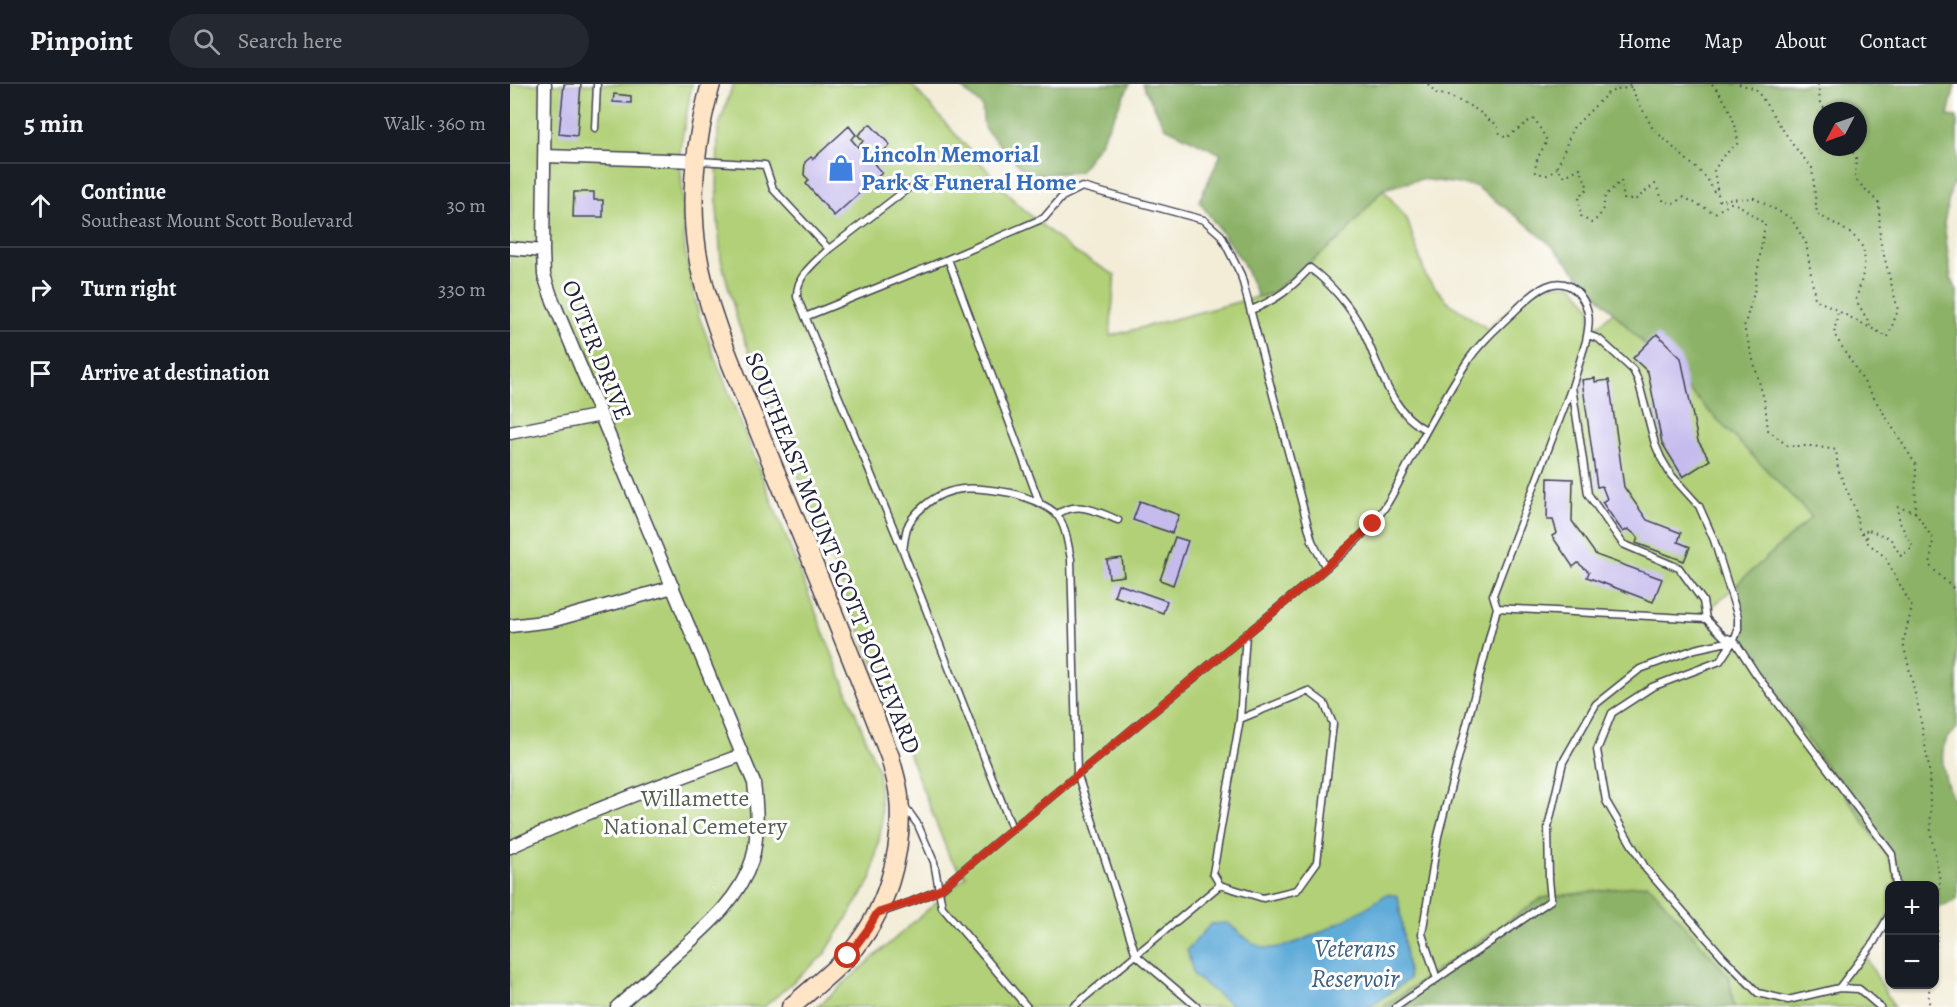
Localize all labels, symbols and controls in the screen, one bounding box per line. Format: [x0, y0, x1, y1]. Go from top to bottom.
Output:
search box [169, 14, 589, 68]
text: Pinpoint [30, 22, 133, 60]
icon: search [190, 25, 223, 58]
text: Search here [238, 26, 342, 56]
text: Home [1618, 27, 1671, 55]
text: Map [1704, 27, 1742, 55]
text: About [1775, 27, 1827, 55]
text: Contact [1860, 27, 1927, 55]
north arrow [1813, 102, 1867, 156]
text: 5 min [24, 106, 84, 141]
text: Walk · 360 m [384, 110, 486, 137]
place label: Lincoln Memorial Park & Funeral Home [861, 138, 1077, 198]
shop icon: Lincoln Memorial Park & Funeral Home [826, 153, 856, 183]
text: Continue [81, 177, 166, 207]
icon: ahead [24, 189, 57, 222]
text: 30 m [446, 192, 486, 219]
text: Southeast Mount Scott Boulevard [81, 207, 353, 234]
icon: right [24, 273, 57, 306]
text: Turn right [81, 274, 177, 304]
street label: OUTER DRIVE [554, 275, 640, 425]
text: 330 m [438, 276, 486, 303]
street label: SOUTHEAST MOUNT SCOTT BOULEVARD [738, 347, 928, 759]
icon: arrive [24, 357, 57, 390]
text: Arrive at destination [81, 358, 270, 388]
route end [1359, 510, 1385, 536]
park label: Willamette National Cemetery [603, 782, 788, 842]
map controls [1885, 881, 1939, 989]
button: + [1885, 881, 1939, 935]
water label: Veterans Reservoir [1311, 931, 1400, 996]
button: − [1885, 935, 1939, 989]
route start [834, 942, 860, 968]

